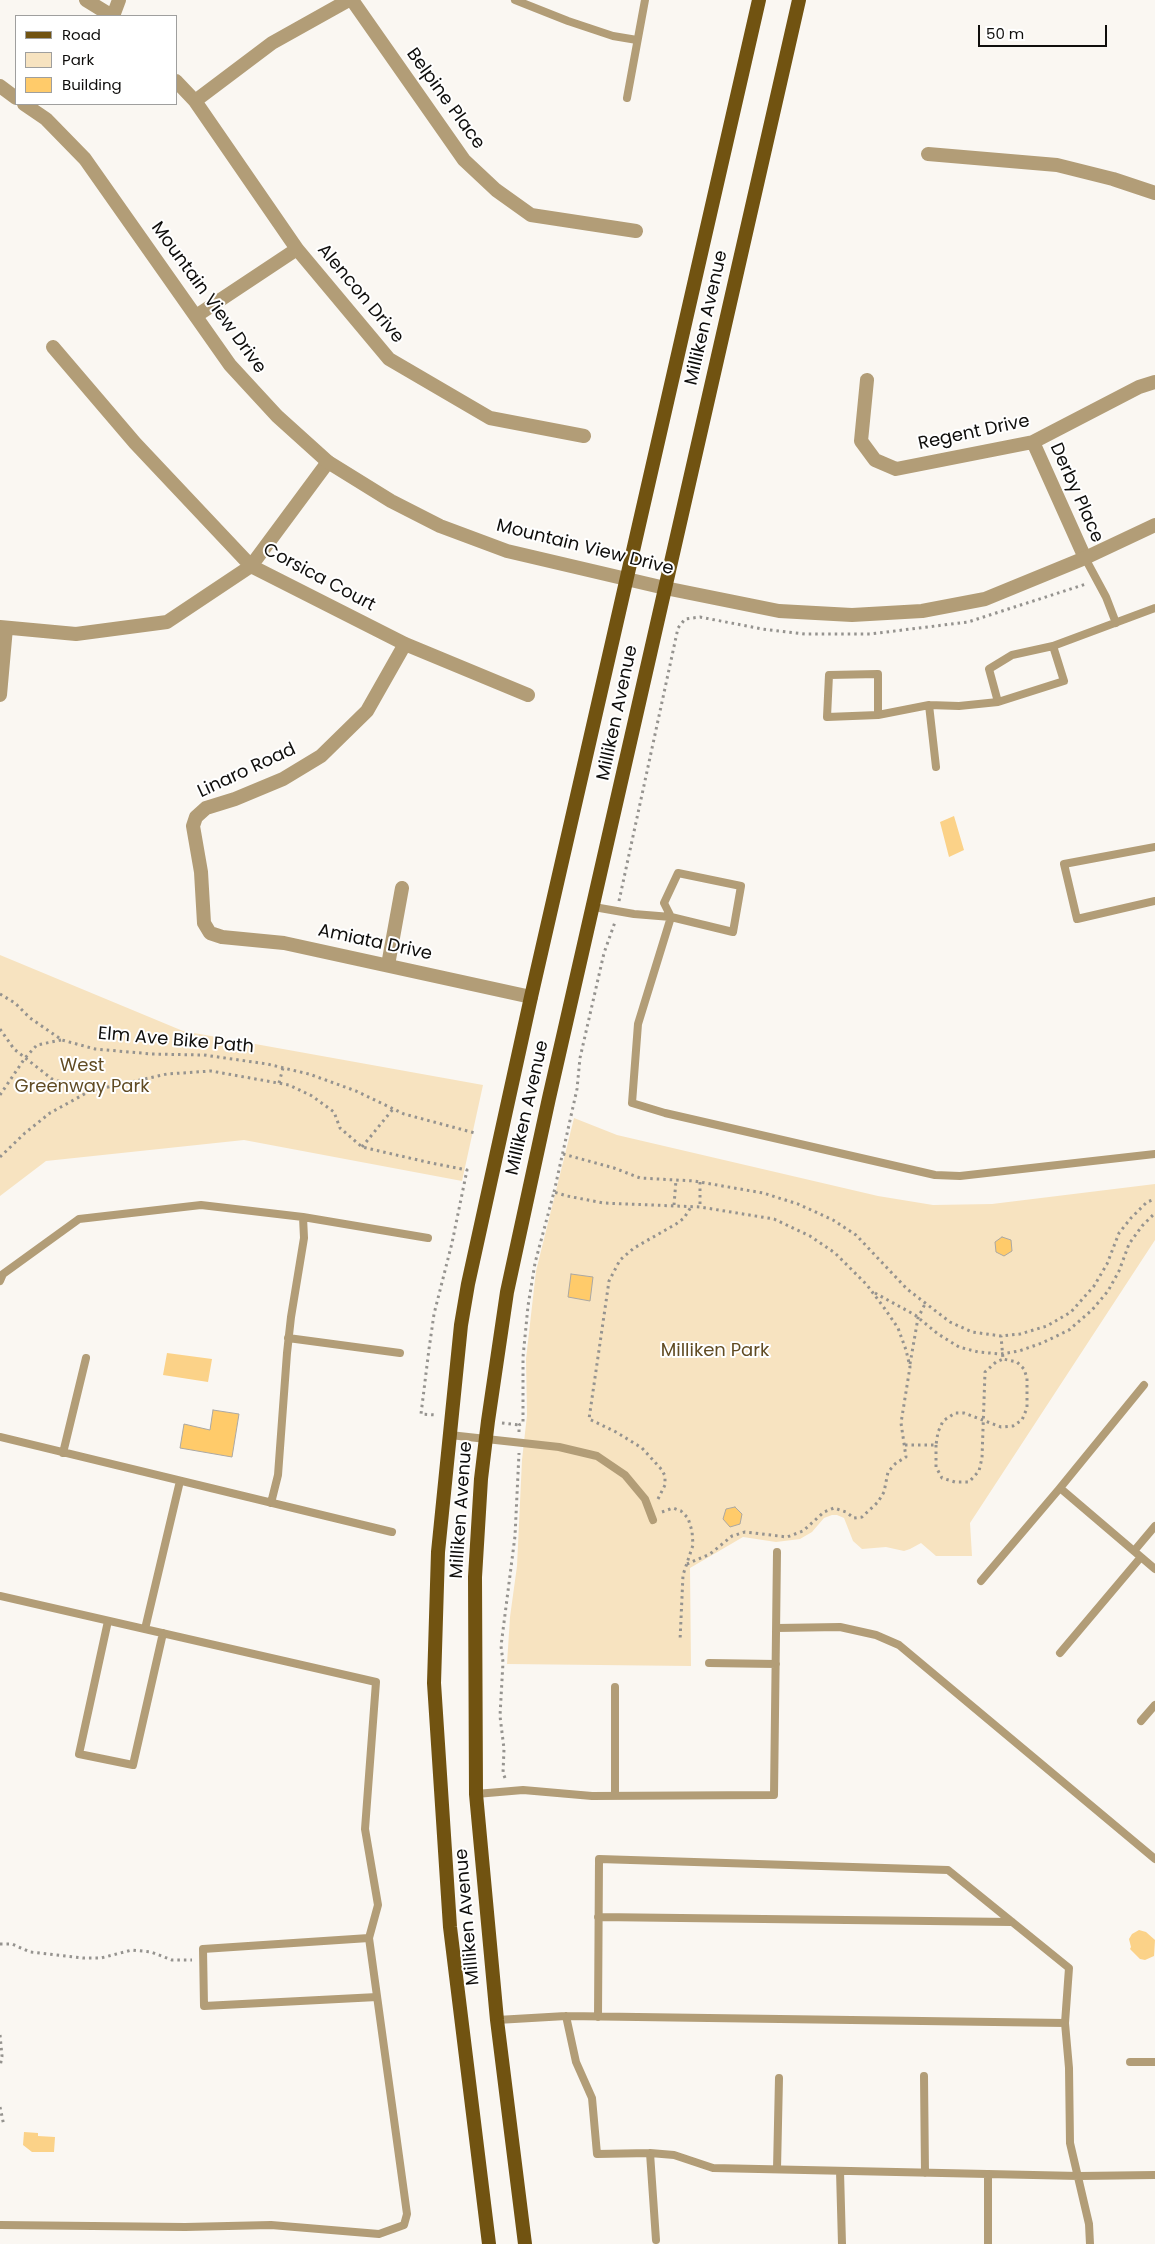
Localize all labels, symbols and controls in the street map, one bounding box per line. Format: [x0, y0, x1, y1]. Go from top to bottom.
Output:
legend [15, 15, 178, 105]
scale bar [980, 15, 1109, 47]
text: 50 m [986, 23, 1024, 44]
text: Road [62, 24, 101, 45]
street label: Belpine Place [401, 44, 489, 154]
text: Park [62, 49, 94, 70]
text: Building [62, 74, 122, 95]
street label: Mountain View Drive [146, 218, 270, 378]
street label: Alencon Drive [312, 240, 408, 348]
street label: Milliken Avenue [681, 249, 733, 387]
street label: Regent Drive [916, 411, 1032, 455]
street label: Derby Place [1044, 440, 1108, 546]
street label: Mountain View Drive [494, 516, 676, 580]
street label: Corsica Court [259, 539, 379, 617]
street label: Milliken Avenue [593, 643, 643, 783]
street label: Linaro Road [195, 739, 299, 803]
street label: Amiata Drive [316, 920, 434, 966]
street label: Elm Ave Bike Path [97, 1023, 255, 1059]
street label: Milliken Avenue [502, 1039, 554, 1177]
park label: West Greenway Park [15, 1055, 149, 1098]
park label: Milliken Park [661, 1340, 769, 1362]
street label: Milliken Avenue [446, 1441, 478, 1579]
street label: Milliken Avenue [451, 1848, 485, 1986]

